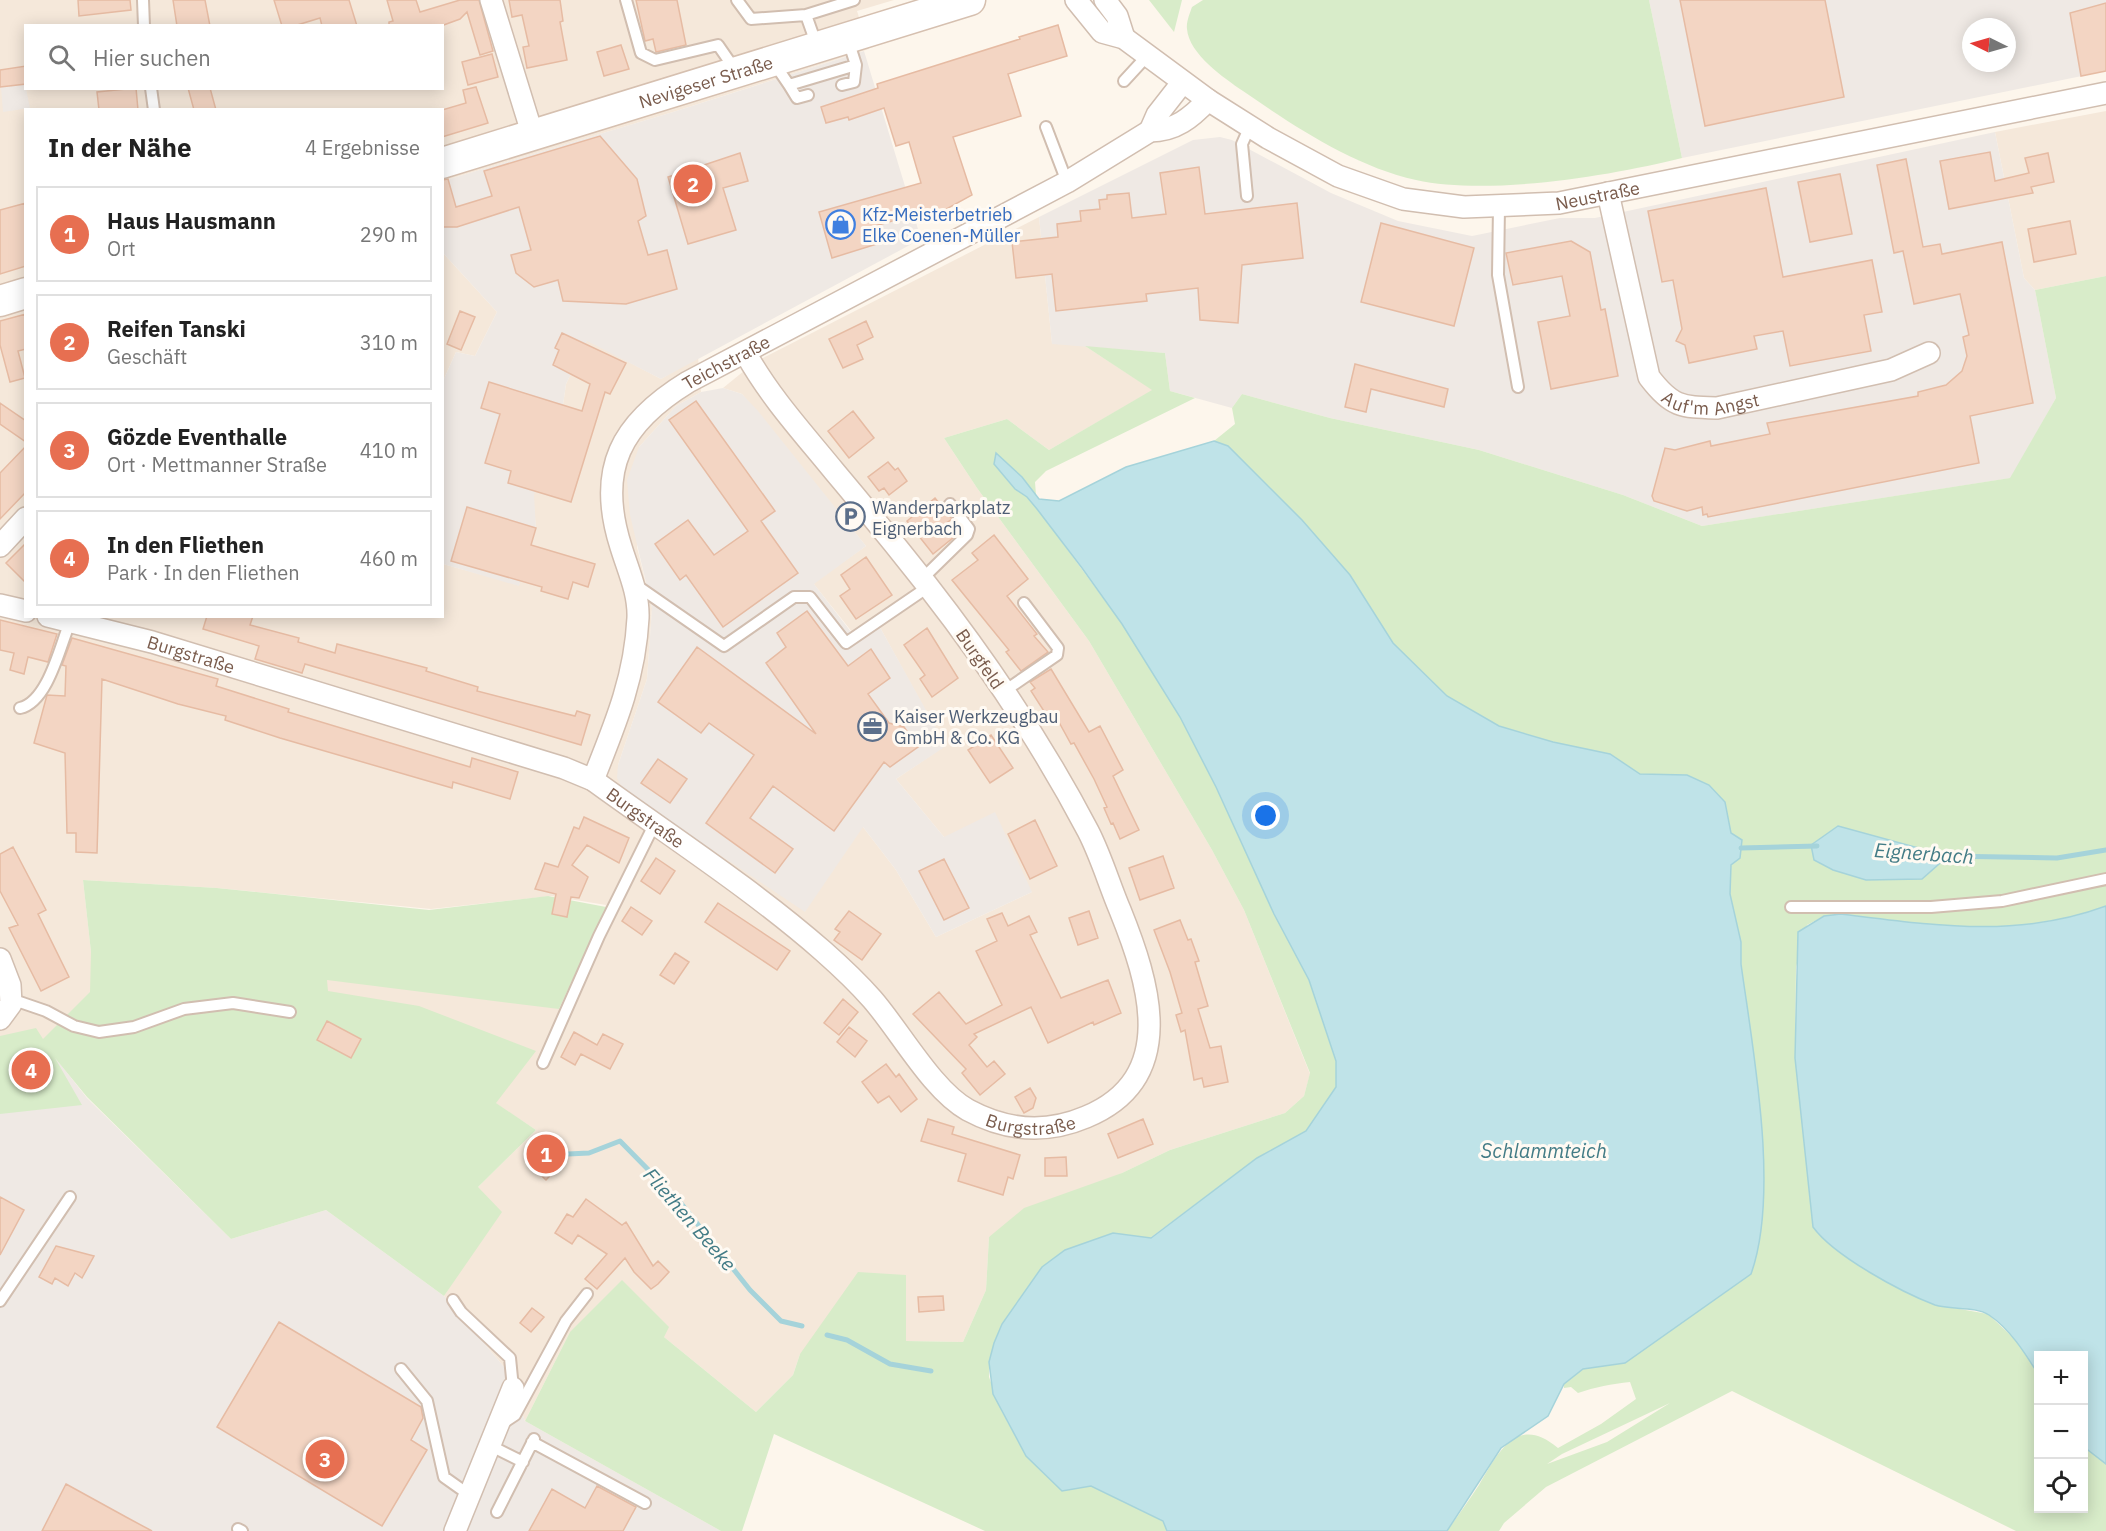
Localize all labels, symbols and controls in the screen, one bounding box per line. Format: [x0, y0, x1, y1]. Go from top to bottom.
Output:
north arrow [1962, 18, 2016, 72]
search box [24, 24, 444, 90]
icon: search [45, 41, 78, 74]
text: Hier suchen [93, 43, 211, 72]
street label: Nevigeser Straße [636, 50, 776, 113]
text: In der Nähe [48, 130, 192, 164]
text: 4 Ergebnisse [305, 134, 420, 161]
pin: 2 [674, 162, 712, 207]
street label: Neustraße [1553, 176, 1642, 215]
place label: Kfz-Meisterbetrieb Elke Coenen-Müller [862, 203, 1021, 247]
text: Haus Hausmann [107, 206, 276, 235]
shop icon: Kfz-Meisterbetrieb Elke Coenen-Müller [825, 208, 857, 240]
text: 1 [64, 221, 76, 248]
text: 290 m [360, 221, 418, 248]
text: Ort [107, 235, 136, 262]
text: Reifen Tanski [107, 314, 246, 343]
text: 2 [64, 329, 76, 356]
text: 310 m [360, 329, 418, 356]
street label: Teichstraße [678, 329, 774, 394]
text: Geschäft [107, 343, 187, 370]
street label: Auf'm Angst [1657, 385, 1761, 420]
text: Gözde Eventhalle [107, 422, 287, 451]
text: 3 [64, 437, 76, 464]
text: 410 m [360, 437, 418, 464]
text: Ort · Mettmanner Straße [107, 451, 327, 478]
place label: Wanderparkplatz Eignerbach [872, 496, 1010, 540]
parking icon: Wanderparkplatz Eignerbach [835, 501, 867, 533]
text: In den Fliethen [107, 530, 264, 559]
text: 4 [64, 545, 76, 572]
text: 460 m [360, 545, 418, 572]
text: Park · In den Fliethen [107, 559, 300, 586]
street label: Burgfeld [951, 624, 1009, 694]
street label: Burgstraße [144, 630, 238, 678]
place label: Kaiser Werkzeugbau GmbH & Co. KG [894, 705, 1059, 749]
office icon: Kaiser Werkzeugbau GmbH & Co. KG [857, 710, 889, 742]
street label: Burgstraße [602, 782, 689, 853]
your location [1251, 801, 1280, 830]
water label: Eignerbach [1873, 836, 1975, 870]
pin: 4 [12, 1048, 51, 1092]
street label: Burgstraße [983, 1108, 1078, 1140]
pin: 1 [526, 1132, 566, 1176]
water label: Schlammteich [1481, 1137, 1607, 1164]
water label: Fliethen Beeke [638, 1162, 742, 1276]
map controls [2034, 1351, 2088, 1513]
button: + [2034, 1351, 2088, 1405]
button: − [2034, 1405, 2088, 1459]
pin: 3 [306, 1436, 344, 1482]
button: locate [2034, 1459, 2088, 1513]

